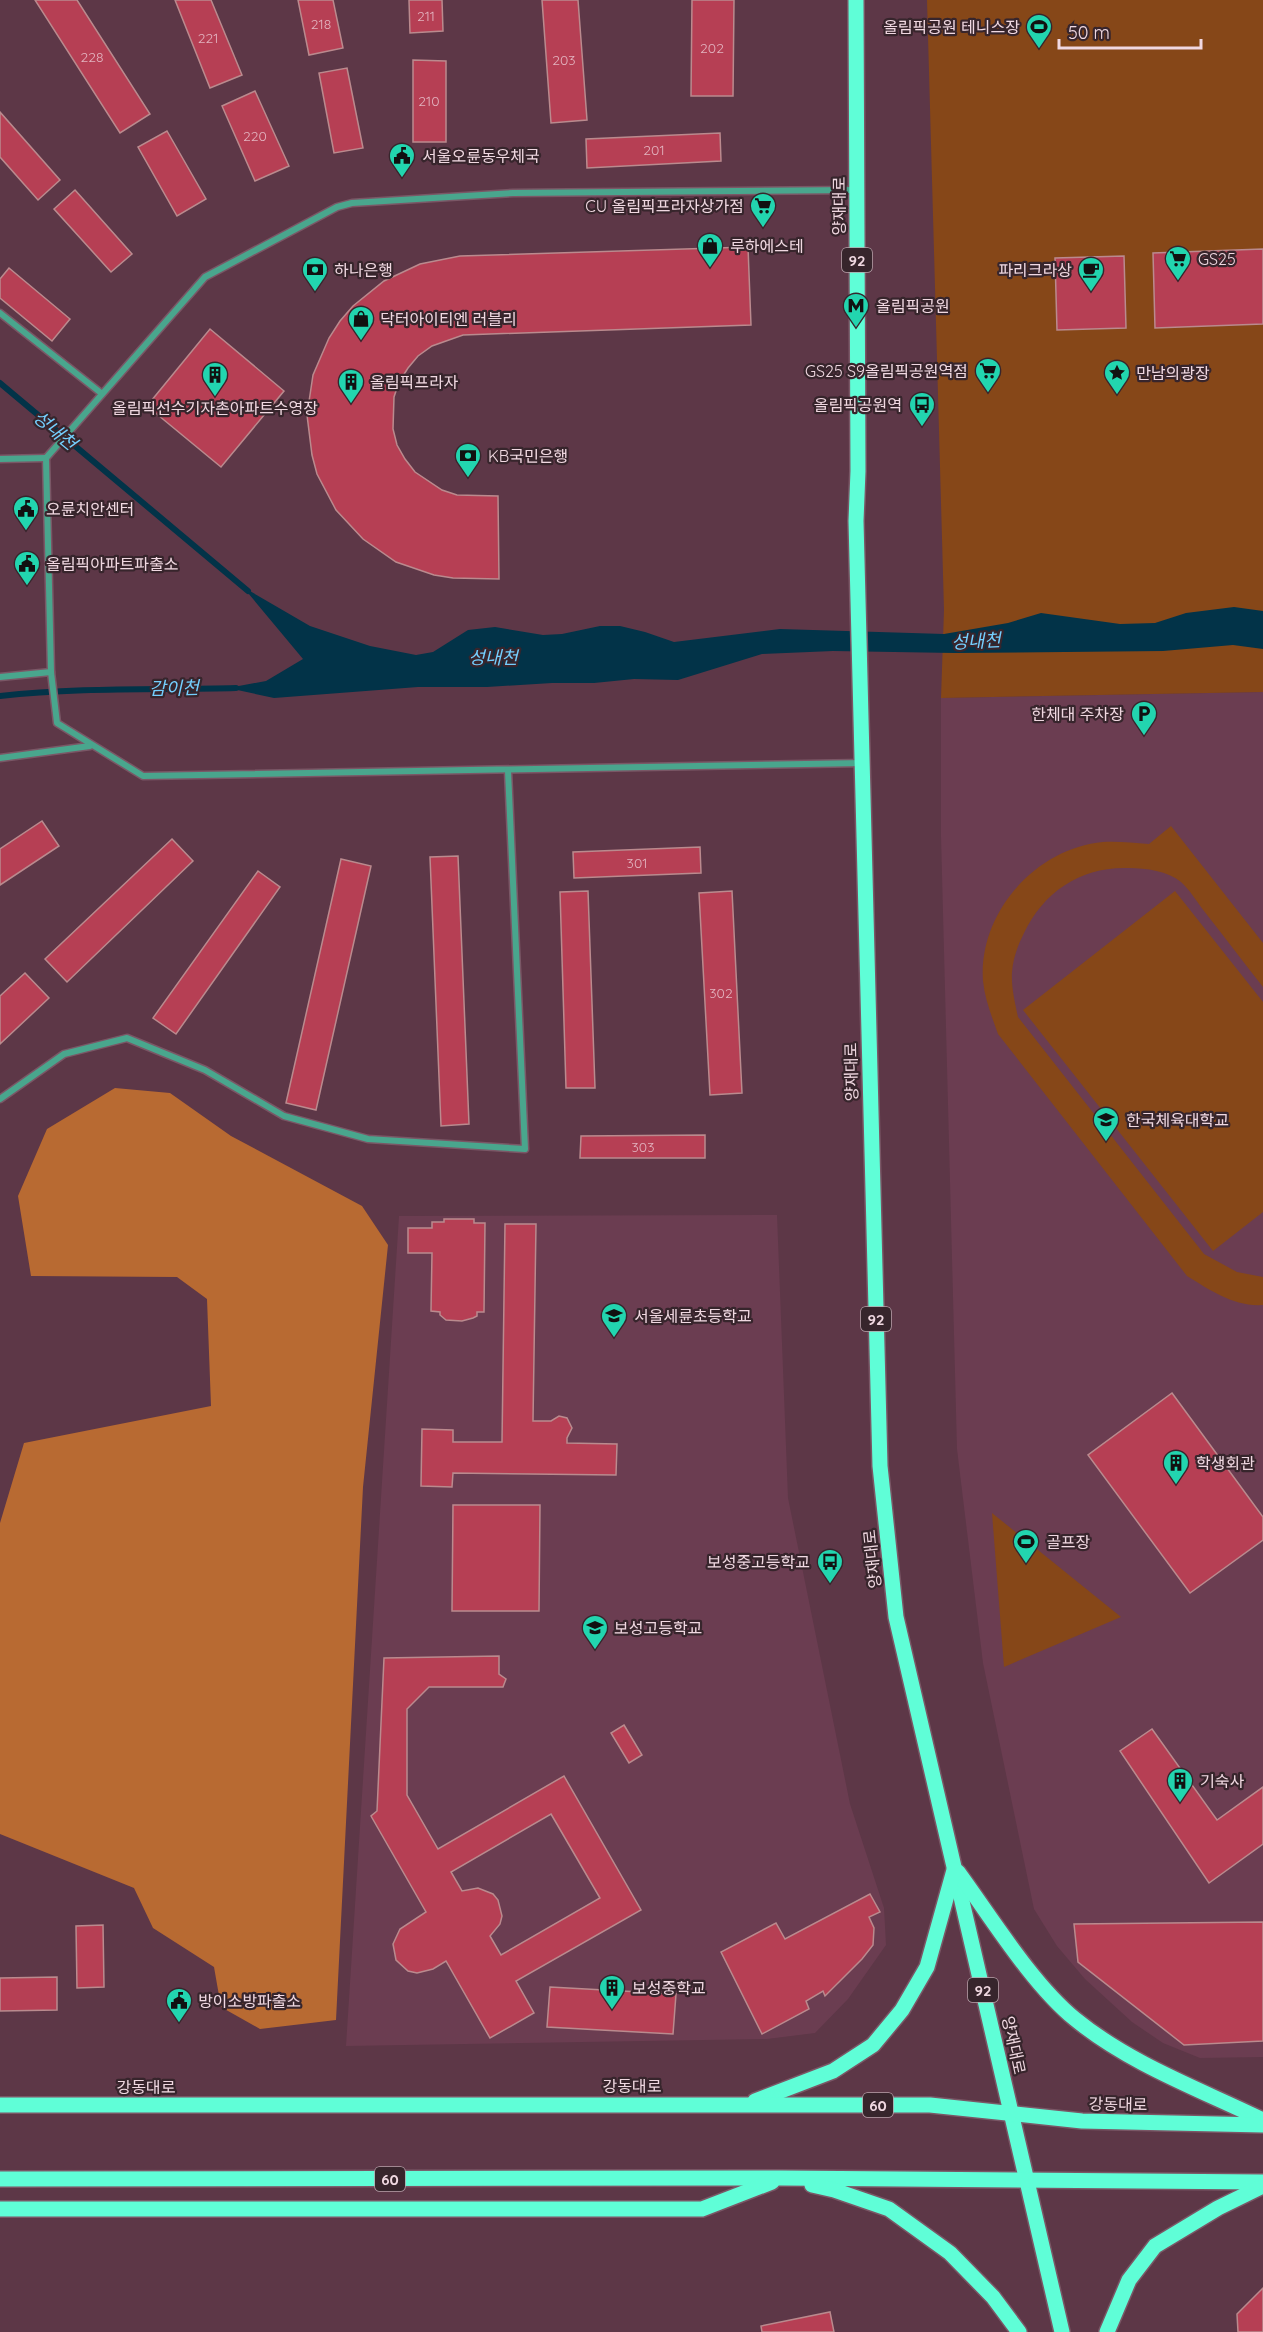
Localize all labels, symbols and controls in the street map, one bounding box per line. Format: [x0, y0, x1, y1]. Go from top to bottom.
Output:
house number: 211 [417, 7, 435, 25]
sports icon: 올림픽공원 테니스장 [1024, 12, 1054, 50]
scale bar [1059, 12, 1202, 50]
house number: 218 [311, 15, 331, 33]
place label: 올림픽공원 테니스장 [883, 17, 1020, 37]
text: 50 m [1068, 21, 1110, 44]
house number: 221 [198, 29, 218, 47]
house number: 202 [700, 39, 724, 57]
house number: 228 [80, 48, 104, 66]
house number: 203 [552, 51, 576, 69]
house number: 210 [418, 92, 440, 110]
house number: 220 [243, 127, 267, 145]
public building icon: 서울오륜동우체국 [387, 141, 417, 179]
house number: 201 [643, 141, 665, 159]
place label: 서울오륜동우체국 [422, 146, 540, 166]
street label: 양재대로 [829, 176, 849, 235]
supermarket icon: CU 올림픽프라자상가점 [748, 191, 778, 229]
place label: CU 올림픽프라자상가점 [585, 196, 744, 216]
shop icon: 루하에스테 [695, 231, 725, 269]
place label: 루하에스테 [730, 236, 804, 256]
supermarket icon: GS25 [1163, 244, 1193, 282]
road number: 92 [842, 248, 872, 272]
place label: GS25 [1198, 249, 1236, 269]
bank icon: 하나은행 [300, 255, 330, 293]
cafe icon: 파리크라상 [1076, 255, 1106, 293]
place label: 하나은행 [334, 260, 393, 280]
place label: 파리크라상 [998, 260, 1072, 280]
metro station icon: 올림픽공원 [841, 291, 871, 329]
place label: 올림픽공원 [876, 296, 950, 316]
shop icon: 닥터아이티엔 러블리 [346, 304, 376, 342]
place label: 닥터아이티엔 러블리 [380, 309, 517, 329]
supermarket icon: GS25 S9올림픽공원역점 [973, 356, 1003, 394]
place icon: 만남의광장 [1102, 358, 1132, 396]
building icon: 올림픽선수기자촌아파트수영장 [200, 360, 230, 398]
place label: GS25 S9올림픽공원역점 [805, 361, 968, 381]
place label: 만남의광장 [1136, 363, 1210, 383]
building icon: 올림픽프라자 [336, 367, 366, 405]
place label: 올림픽프라자 [370, 372, 459, 392]
bus stop icon: 올림픽공원역 [907, 390, 937, 428]
place label: 올림픽공원역 [814, 395, 902, 415]
place label: 올림픽선수기자촌아파트수영장 [112, 398, 318, 418]
water label: 성내천 [29, 405, 83, 456]
bank icon: KB국민은행 [453, 441, 483, 479]
place label: KB국민은행 [488, 446, 568, 466]
public building icon: 오륜치안센터 [11, 494, 41, 532]
place label: 오륜치안센터 [46, 499, 134, 519]
public building icon: 올림픽아파트파출소 [12, 549, 42, 587]
place label: 올림픽아파트파출소 [46, 554, 178, 574]
water label: 성내천 [951, 628, 1004, 654]
water label: 성내천 [468, 646, 520, 669]
water label: 감이천 [149, 676, 201, 700]
parking icon: 한체대 주차장 [1129, 699, 1159, 737]
place label: 한체대 주차장 [1031, 704, 1124, 724]
house number: 301 [627, 854, 647, 872]
house number: 302 [709, 984, 733, 1002]
street label: 양재대로 [840, 1042, 862, 1102]
school or university icon: 한국체육대학교 [1091, 1105, 1121, 1143]
place label: 한국체육대학교 [1126, 1110, 1229, 1130]
house number: 303 [631, 1138, 655, 1156]
school or university icon: 서울세륜초등학교 [599, 1301, 629, 1339]
place label: 서울세륜초등학교 [634, 1306, 752, 1326]
road number: 92 [861, 1307, 891, 1331]
building icon: 학생회관 [1161, 1448, 1191, 1486]
place label: 학생회관 [1196, 1453, 1255, 1473]
sports icon: 골프장 [1011, 1527, 1041, 1565]
street label: 양재대로 [859, 1528, 885, 1589]
place label: 골프장 [1046, 1532, 1090, 1552]
bus stop icon: 보성중고등학교 [815, 1547, 845, 1585]
place label: 보성중고등학교 [707, 1552, 810, 1572]
school or university icon: 보성고등학교 [580, 1613, 610, 1651]
place label: 보성고등학교 [614, 1618, 702, 1638]
building icon: 기숙사 [1165, 1766, 1195, 1804]
place label: 기숙사 [1200, 1771, 1244, 1791]
building icon: 보성중학교 [597, 1973, 627, 2011]
place label: 보성중학교 [632, 1978, 706, 1998]
road number: 92 [968, 1978, 998, 2002]
public building icon: 방이소방파출소 [164, 1986, 194, 2024]
place label: 방이소방파출소 [198, 1991, 301, 2011]
street label: 양재대로 [998, 2014, 1030, 2076]
street label: 강동대로 [603, 2076, 662, 2096]
street label: 강동대로 [117, 2077, 176, 2097]
road number: 60 [863, 2093, 893, 2117]
street label: 강동대로 [1088, 2093, 1148, 2115]
road number: 60 [375, 2167, 405, 2191]

